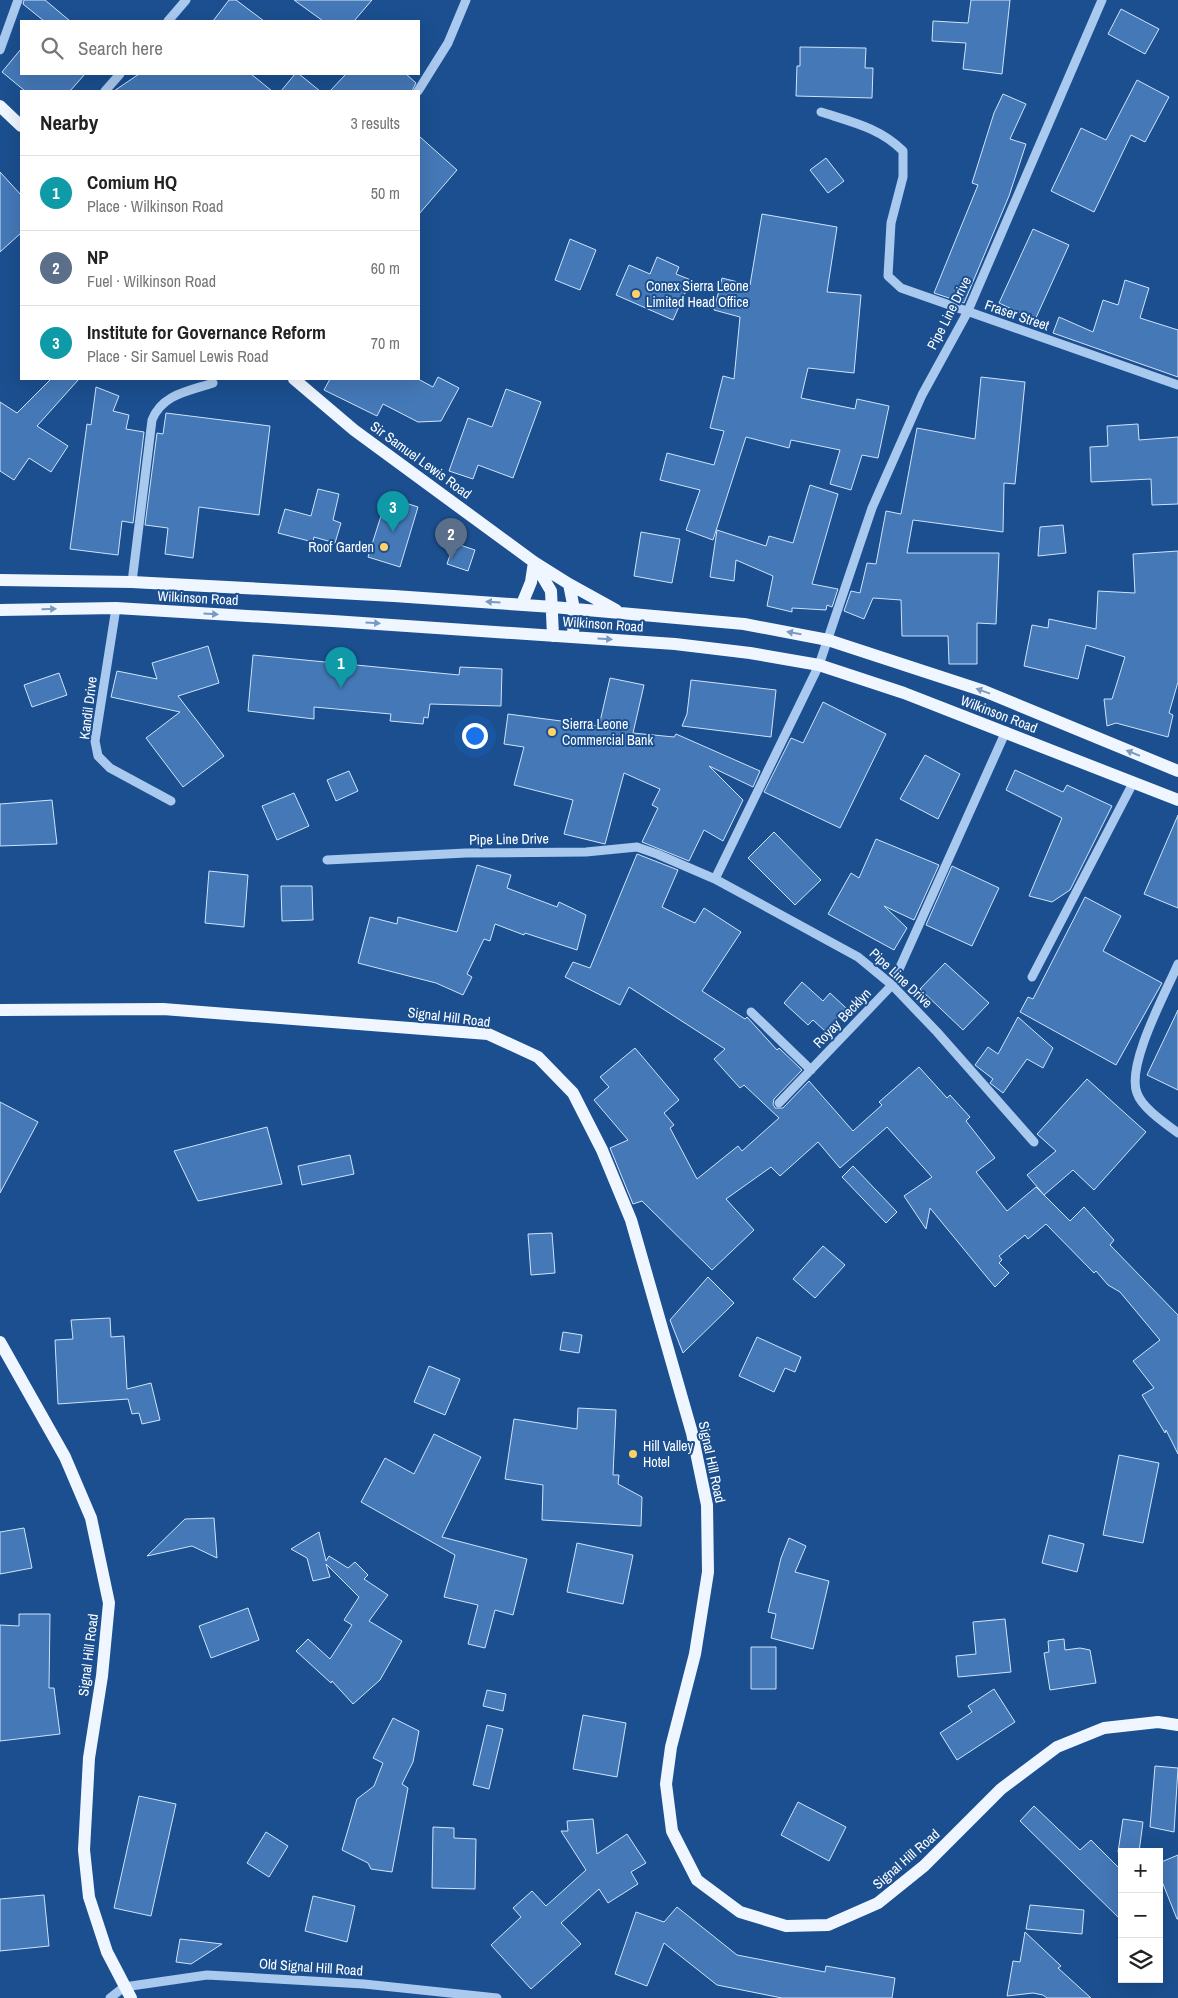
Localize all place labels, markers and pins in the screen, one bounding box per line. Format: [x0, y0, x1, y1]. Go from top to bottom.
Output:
place label: Conex Sierra Leone Limited Head Office [646, 277, 749, 311]
marker: Conex Sierra Leone Limited Head Office [630, 288, 642, 300]
pin: 3 [377, 491, 409, 532]
pin: 2 [435, 518, 467, 559]
place label: Roof Garden [308, 538, 374, 556]
marker: Roof Garden [378, 541, 390, 553]
pin: 1 [325, 647, 357, 688]
place label: Sierra Leone Commercial Bank [562, 715, 653, 749]
marker: Sierra Leone Commercial Bank [546, 726, 558, 738]
place label: Hill Valley Hotel [643, 1437, 693, 1471]
marker: Hill Valley Hotel [627, 1448, 639, 1460]

